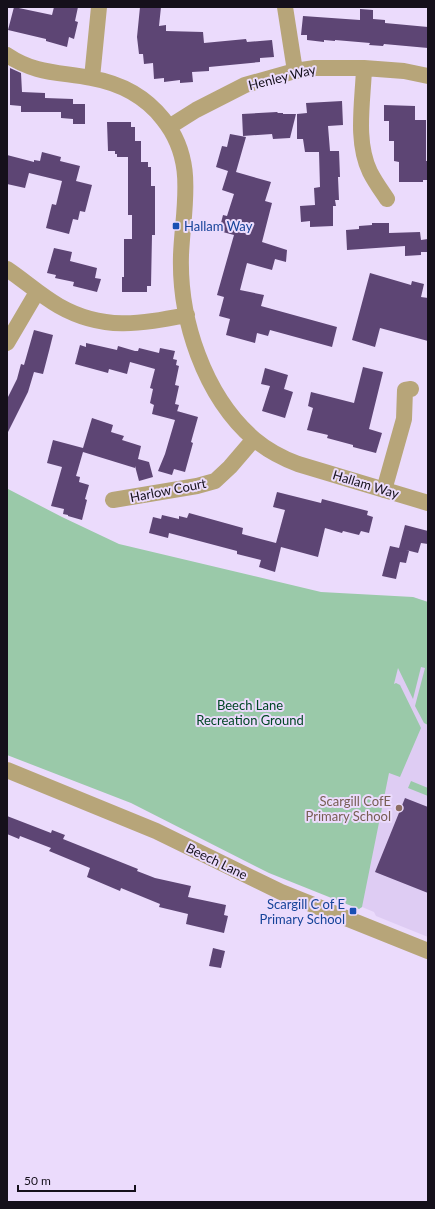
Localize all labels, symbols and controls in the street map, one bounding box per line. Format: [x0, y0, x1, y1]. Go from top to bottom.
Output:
street label: Henley Way [247, 61, 318, 93]
place label: Hallam Way [184, 218, 253, 234]
marker: Hallam Way [171, 221, 181, 231]
street label: Hallam Way [331, 466, 401, 502]
street label: Harlow Court [129, 475, 208, 505]
park label: Beech Lane Recreation Ground [196, 697, 304, 728]
place label: Scargill CofE Primary School [306, 793, 391, 824]
marker: Scargill CofE Primary School [394, 803, 404, 813]
street label: Beech Lane [184, 839, 250, 883]
place label: Scargill C of E Primary School [260, 896, 345, 927]
marker: Scargill C of E Primary School [348, 906, 358, 916]
scale bar [18, 1167, 135, 1193]
text: 50 m [24, 1173, 51, 1188]

